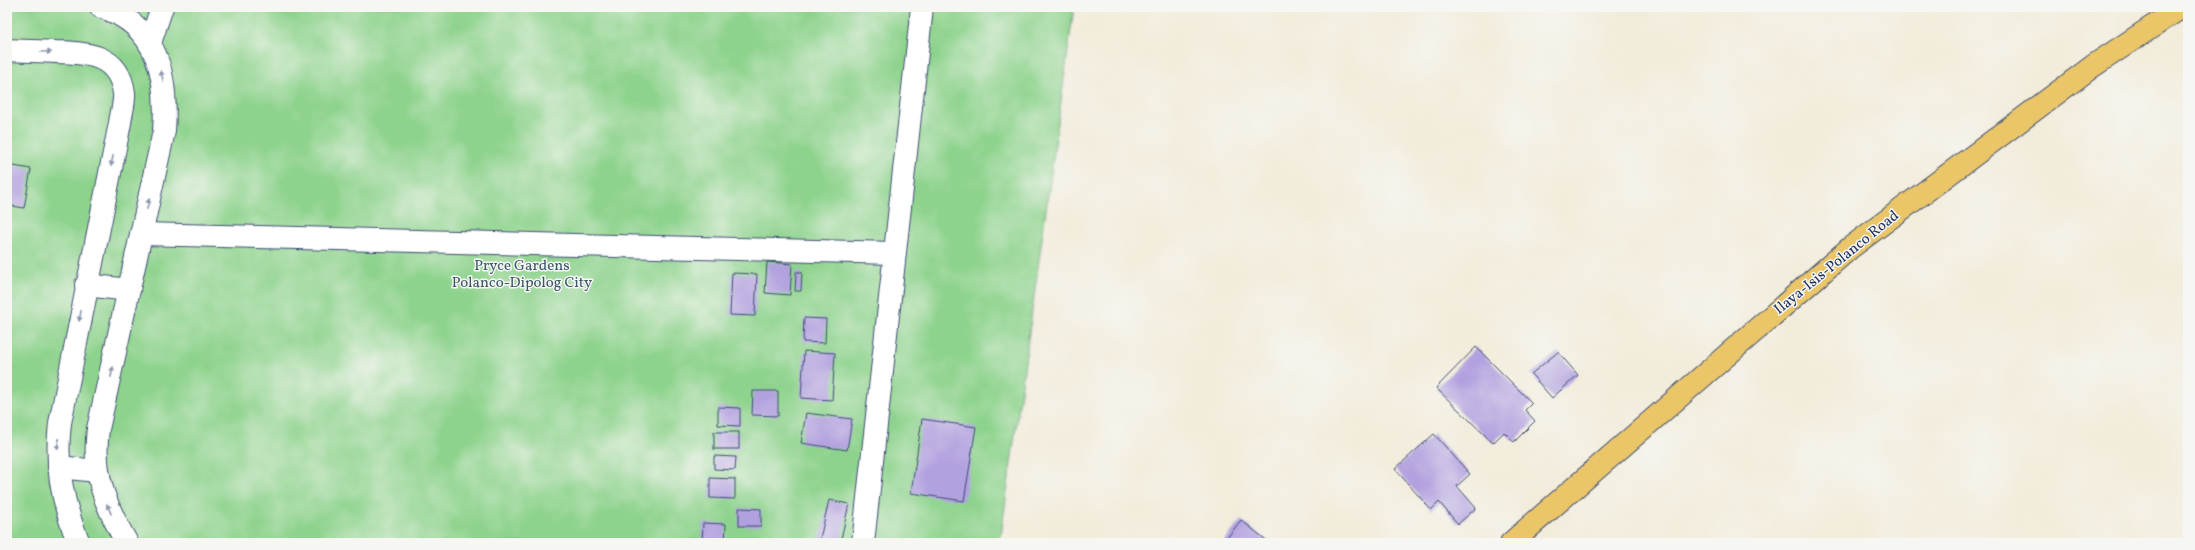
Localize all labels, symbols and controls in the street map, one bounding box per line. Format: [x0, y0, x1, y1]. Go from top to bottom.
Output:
one-way arrow [40, 48, 52, 55]
one-way arrow [159, 70, 165, 82]
one-way arrow [108, 155, 114, 167]
one-way arrow [145, 198, 151, 210]
street label: Ilaya-Isis-Polanco Road [1770, 206, 1904, 320]
park label: Pryce Gardens Polanco-Dipolog City [452, 256, 592, 294]
one-way arrow [77, 310, 83, 322]
one-way arrow [109, 366, 115, 379]
one-way arrow [55, 438, 61, 451]
one-way arrow [105, 502, 111, 514]

